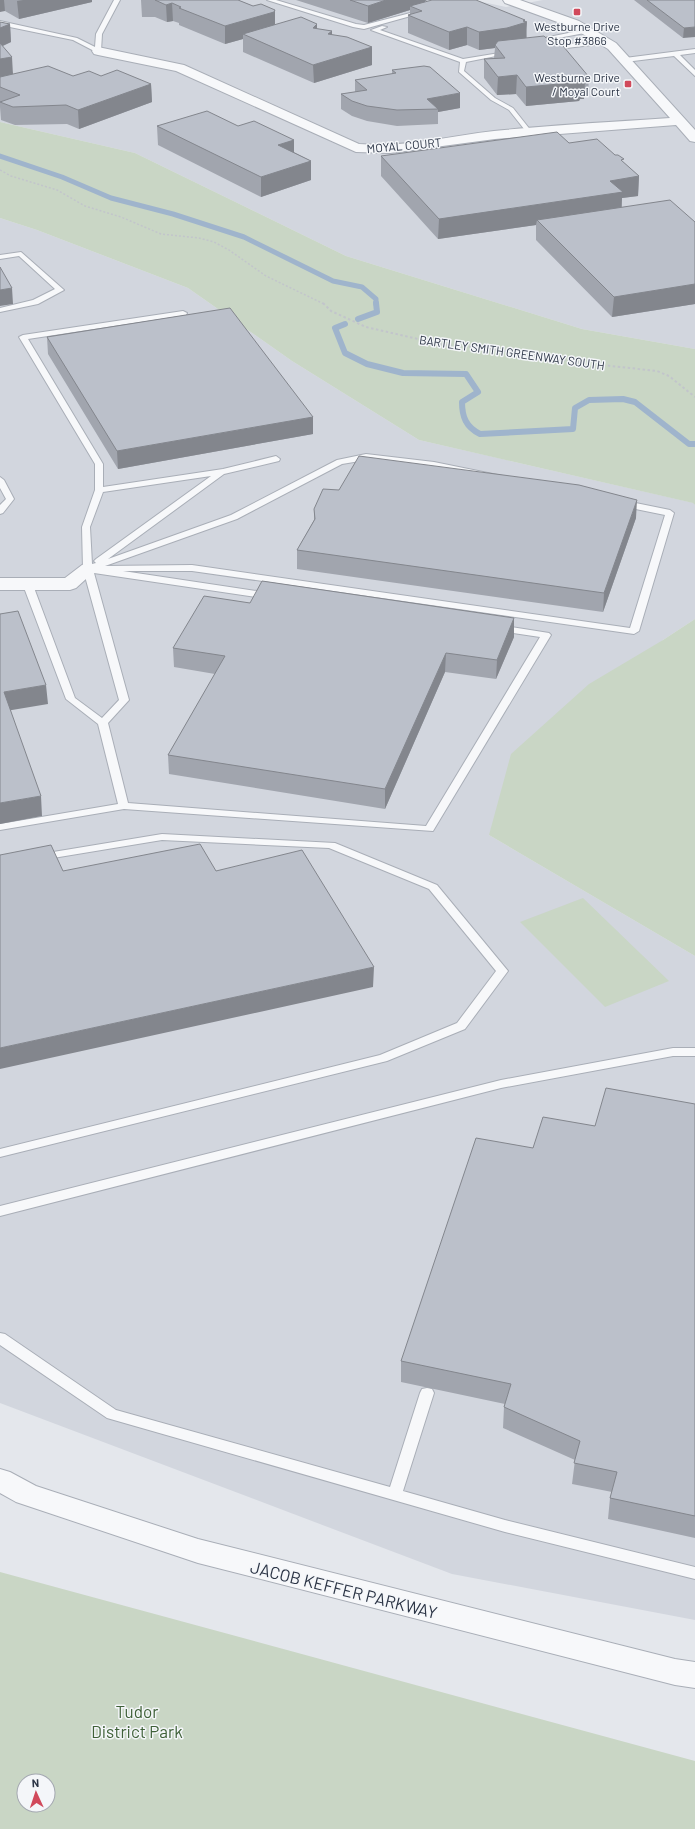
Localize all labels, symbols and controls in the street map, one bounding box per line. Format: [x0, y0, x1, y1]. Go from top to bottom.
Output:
marker: Westburne Drive Stop #3866 [572, 7, 582, 17]
place label: Westburne Drive Stop #3866 [534, 19, 620, 47]
place label: Westburne Drive / Moyal Court [534, 70, 620, 98]
marker: Westburne Drive / Moyal Court [623, 79, 633, 89]
street label: MOYAL COURT [366, 135, 442, 155]
street label: BARTLEY SMITH GREENWAY SOUTH [418, 332, 606, 372]
street label: JACOB KEFFER PARKWAY [249, 1556, 440, 1622]
park label: Tudor District Park [91, 1701, 183, 1741]
north arrow [16, 1773, 56, 1813]
text: N [31, 1776, 39, 1789]

